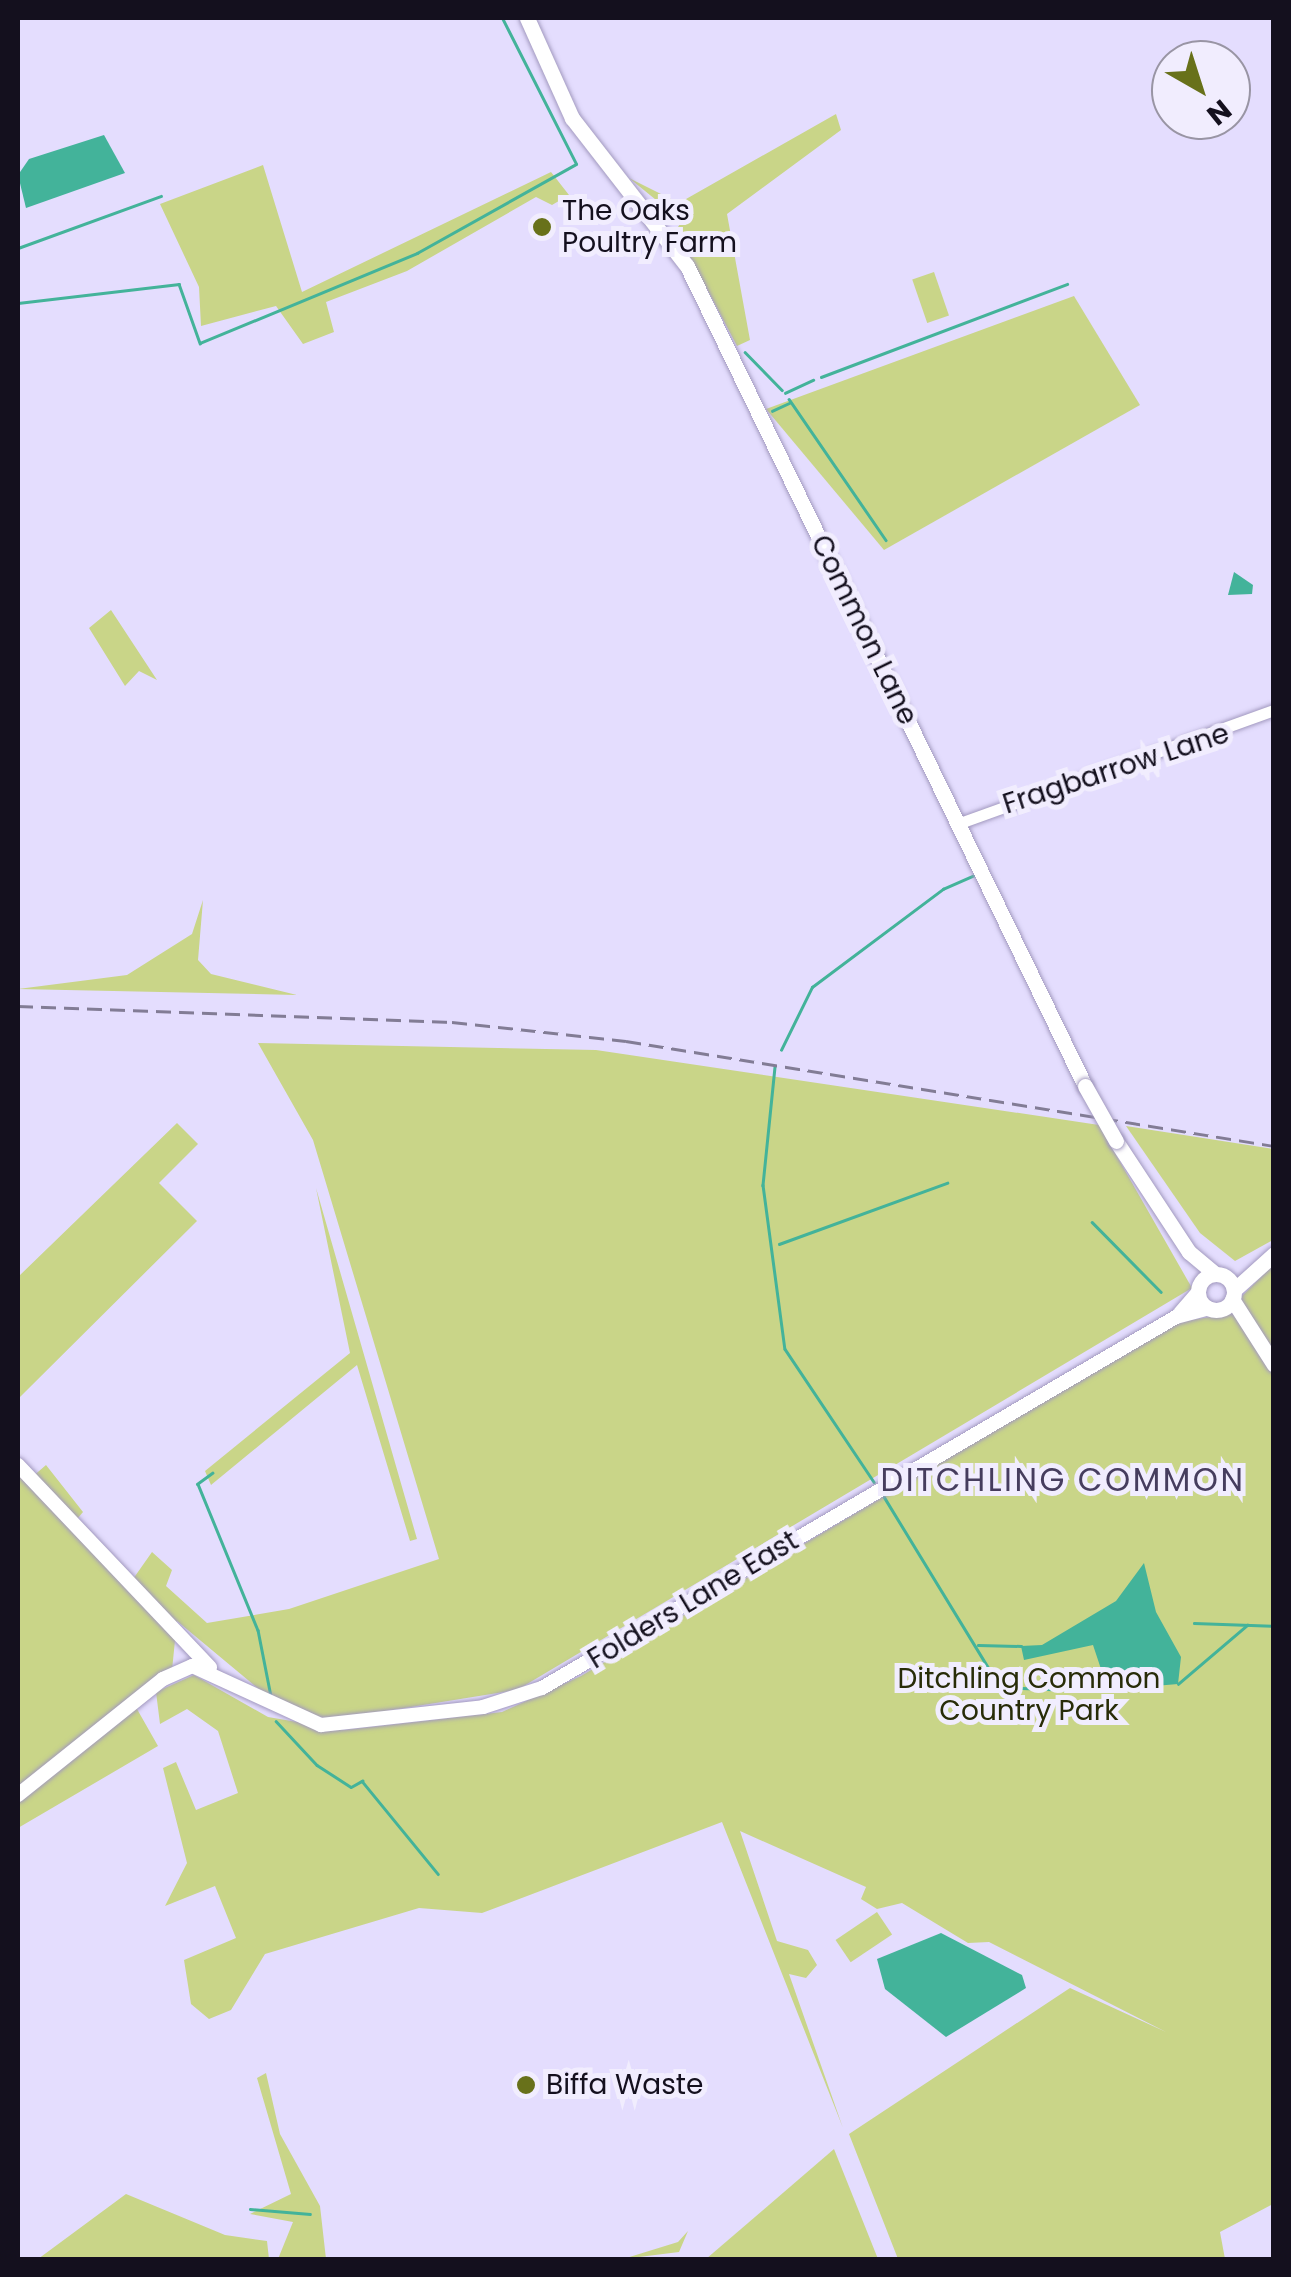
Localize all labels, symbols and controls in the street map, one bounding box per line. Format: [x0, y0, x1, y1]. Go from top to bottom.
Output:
north arrow [1151, 40, 1251, 140]
text: N [1198, 90, 1239, 134]
place label: The Oaks Poultry Farm [562, 194, 737, 260]
marker: The Oaks Poultry Farm [531, 216, 553, 238]
street label: Common Lane [804, 530, 924, 730]
street label: Fragbarrow Lane [999, 717, 1233, 821]
district label: DITCHLING COMMON [881, 1461, 1245, 1499]
street label: Folders Lane East [582, 1524, 804, 1676]
park label: Ditchling Common Country Park [898, 1662, 1160, 1728]
place label: Biffa Waste [546, 2068, 703, 2102]
marker: Biffa Waste [515, 2074, 537, 2096]

